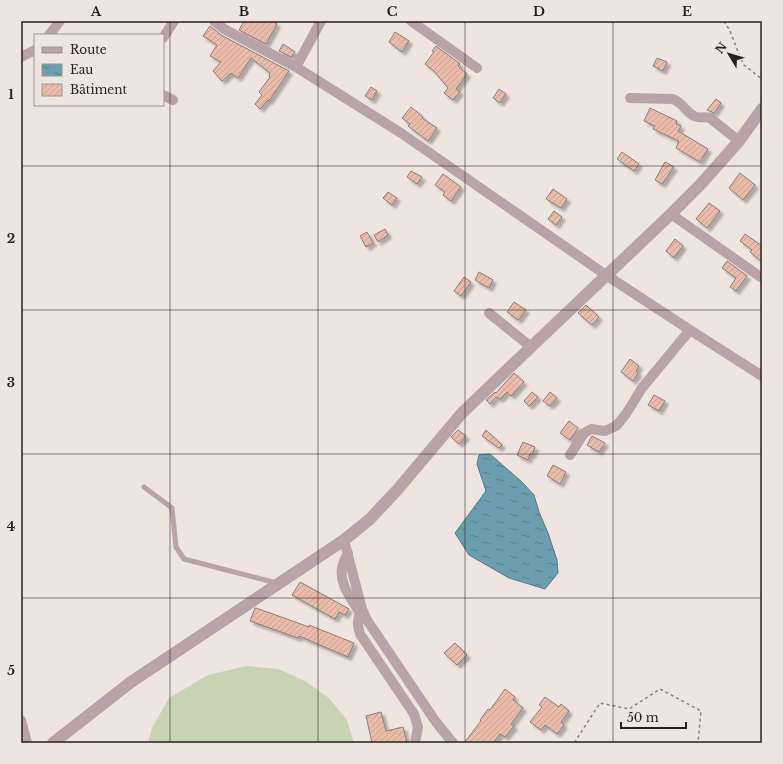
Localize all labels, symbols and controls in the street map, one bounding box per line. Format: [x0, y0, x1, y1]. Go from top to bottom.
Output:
text: A [90, 3, 102, 20]
text: B [239, 3, 249, 20]
text: C [387, 3, 398, 20]
text: D [533, 3, 545, 20]
text: E [682, 3, 692, 20]
legend [34, 34, 164, 106]
north arrow [709, 34, 749, 74]
text: N [712, 39, 730, 56]
text: Route [70, 42, 107, 57]
text: Eau [70, 62, 93, 77]
text: Bâtiment [70, 82, 128, 97]
text: 1 [8, 86, 14, 103]
text: 2 [7, 230, 15, 247]
text: 3 [7, 374, 15, 391]
text: 4 [7, 518, 16, 535]
text: 5 [7, 662, 15, 679]
scale bar [621, 704, 686, 730]
text: 50 m [627, 710, 659, 725]

